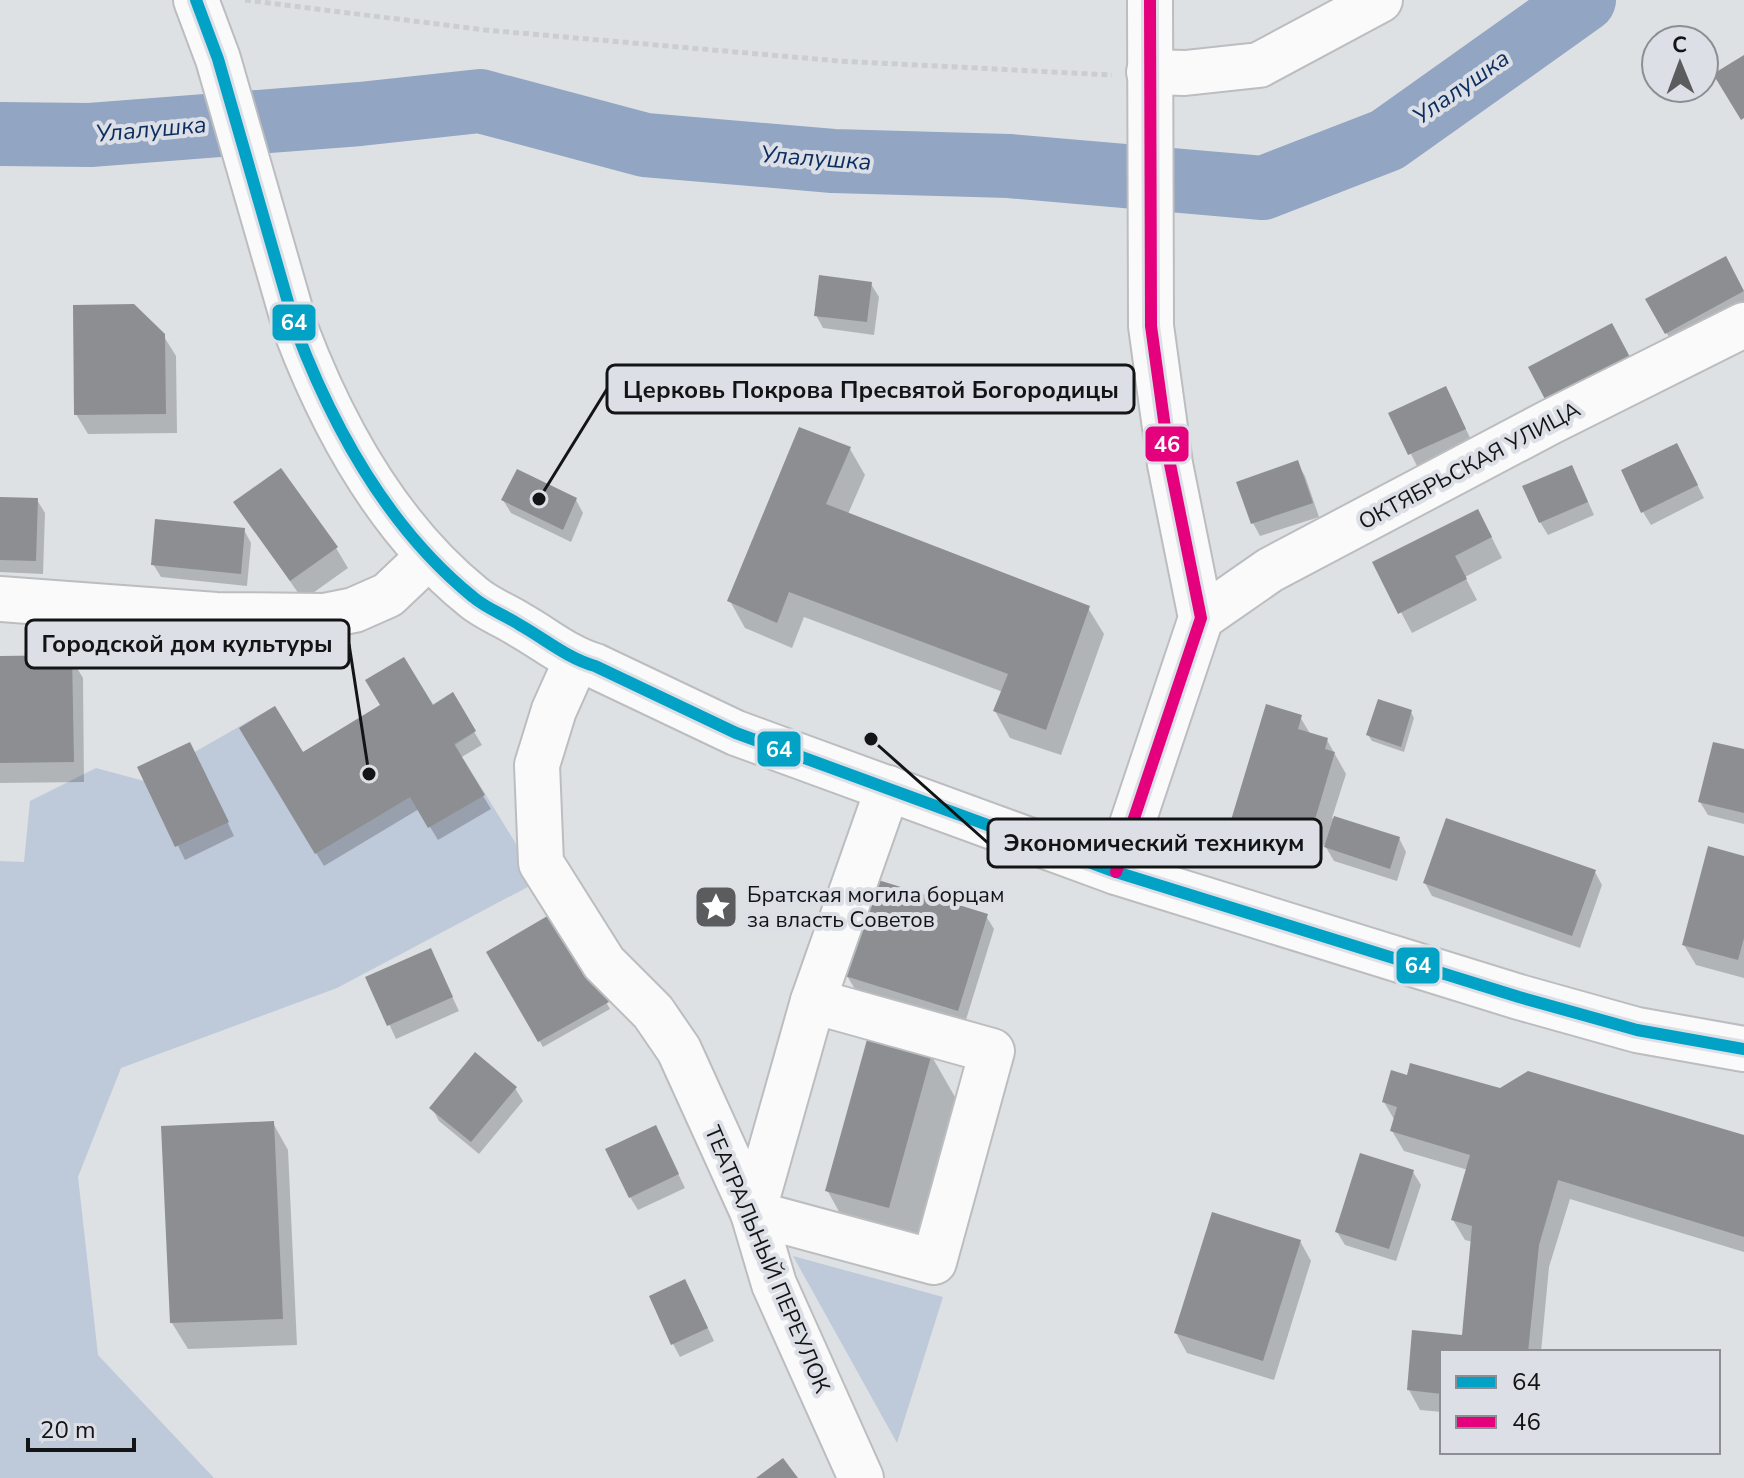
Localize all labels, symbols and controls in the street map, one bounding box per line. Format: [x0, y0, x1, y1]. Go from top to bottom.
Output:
north arrow [1640, 24, 1720, 104]
text: С [1672, 30, 1687, 60]
water label: Улалушка [1406, 42, 1516, 132]
water label: Улалушка [94, 108, 208, 150]
water label: Улалушка [759, 138, 873, 178]
line badge: 64 [271, 303, 317, 342]
text: 64 [281, 308, 307, 338]
callout: Церковь Покрова Пресвятой Богородицы [607, 365, 1134, 413]
text: Церковь Покрова Пресвятой Богородицы [623, 374, 1119, 406]
street label: ОКТЯБРЬСКАЯ УЛИЦА [1353, 395, 1586, 537]
line badge: 46 [1144, 425, 1190, 463]
text: 46 [1154, 430, 1180, 460]
callout: Городской дом культуры [26, 620, 349, 668]
text: Городской дом культуры [42, 628, 333, 660]
line badge: 64 [756, 730, 802, 768]
text: 64 [766, 735, 792, 765]
callout: Экономический техникум [988, 819, 1321, 867]
text: Экономический техникум [1004, 827, 1304, 859]
place label: Братская могила борцам за власть Советов [747, 880, 1004, 935]
place icon: Братская могила борцам за власть Советов [692, 883, 740, 931]
line badge: 64 [1395, 946, 1441, 985]
text: 64 [1405, 951, 1431, 981]
street label: ТЕАТРАЛЬНЫЙ ПЕРЕУЛОК [697, 1121, 837, 1398]
legend [1440, 1350, 1720, 1454]
text: 64 [1512, 1366, 1541, 1398]
scale bar [28, 1402, 134, 1452]
text: 46 [1512, 1406, 1541, 1438]
text: 20 m [40, 1414, 96, 1446]

